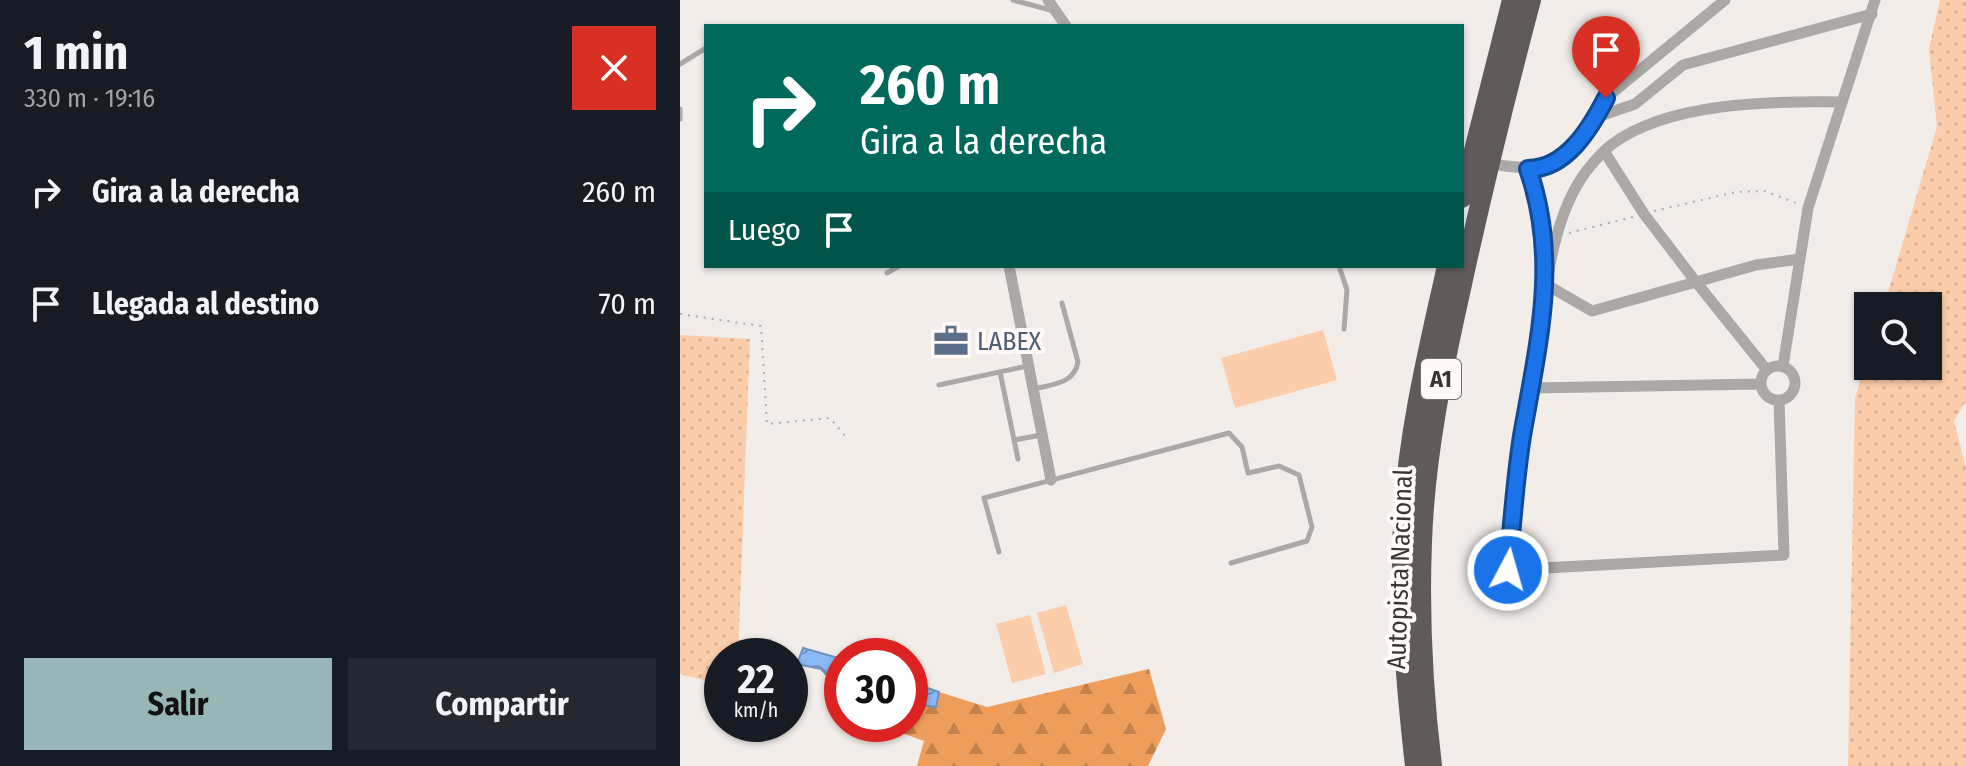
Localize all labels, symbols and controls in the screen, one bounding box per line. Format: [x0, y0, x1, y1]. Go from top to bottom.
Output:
pin [1572, 16, 1640, 98]
text: 1 min [24, 24, 129, 82]
button: close [572, 26, 656, 110]
icon: arrive [1584, 28, 1628, 72]
text: 260 m [860, 52, 1000, 119]
icon: right [728, 56, 832, 160]
text: 330 m · 19:16 [24, 83, 155, 114]
text: Gira a la derecha [860, 120, 1107, 164]
icon: right [24, 170, 68, 214]
text: Gira a la derecha [92, 174, 300, 210]
text: 260 m [582, 174, 656, 210]
icon: arrive [817, 208, 861, 252]
text: Luego [728, 212, 801, 248]
icon: arrive [24, 282, 68, 326]
text: Llegada al destino [92, 286, 319, 322]
text: 70 m [598, 286, 656, 322]
map controls [1854, 292, 1942, 380]
button: search [1854, 292, 1942, 380]
office icon: LABEX [932, 322, 970, 360]
place label: LABEX [977, 326, 1042, 357]
road number: A1 [1421, 359, 1461, 399]
street label: Autopista Nacional [1381, 468, 1419, 670]
position arrow [1466, 528, 1550, 612]
speed limit sign: 30 [824, 638, 928, 742]
text: 22 [737, 656, 775, 704]
button: Salir [24, 658, 332, 750]
button: Compartir [348, 658, 656, 750]
text: km/h [734, 698, 778, 722]

